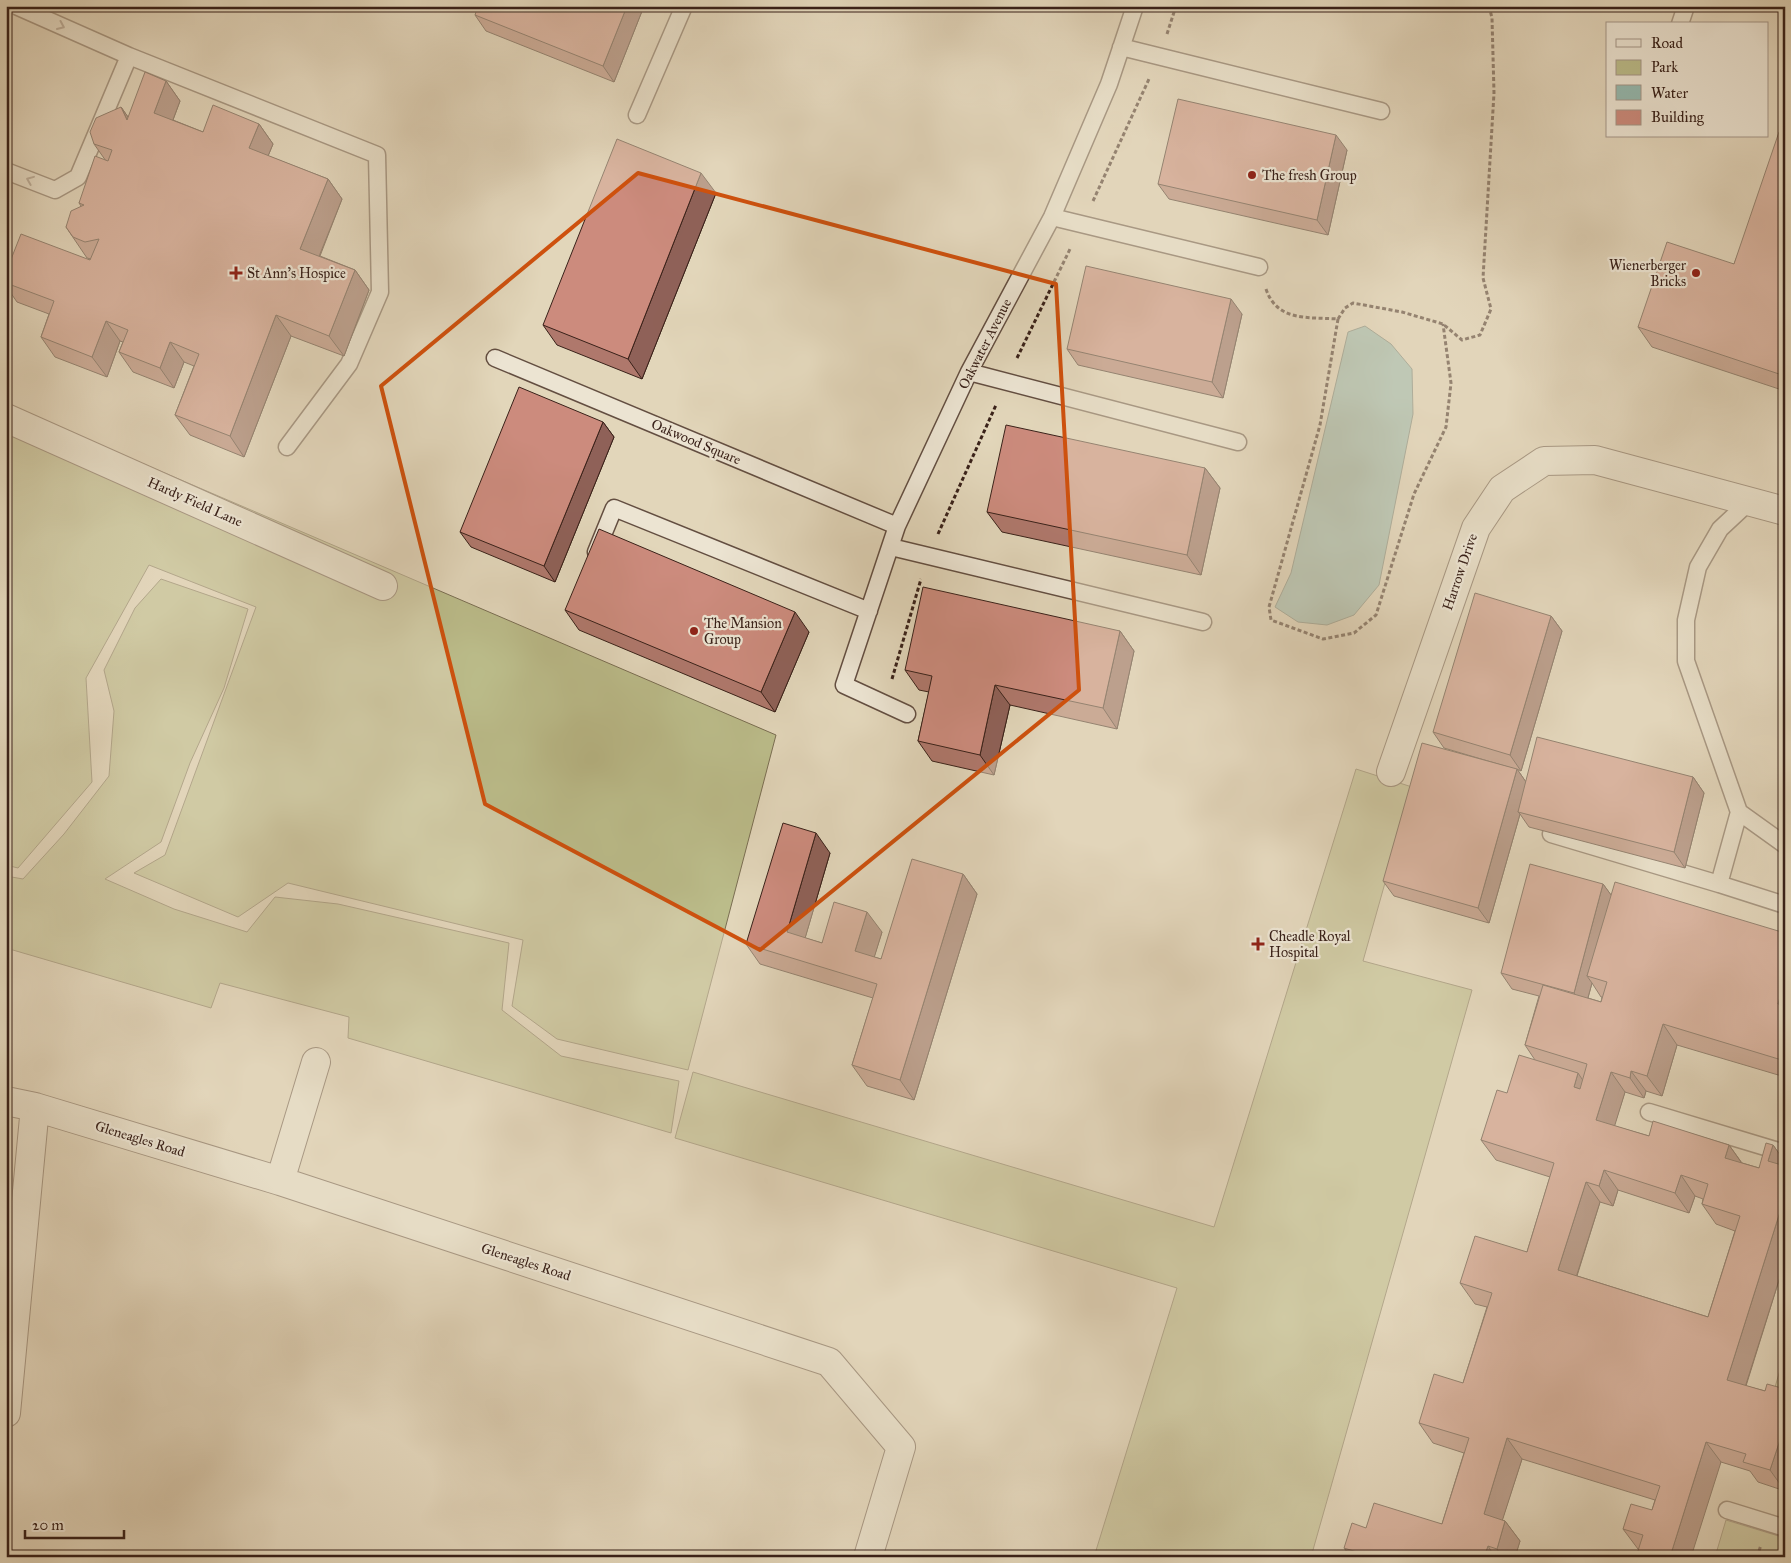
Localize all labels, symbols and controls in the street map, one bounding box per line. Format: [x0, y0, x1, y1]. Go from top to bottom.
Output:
one-way arrow [56, 19, 65, 30]
legend [1606, 22, 1768, 138]
text: Road [1651, 34, 1683, 52]
text: Park [1651, 58, 1678, 76]
text: Water [1651, 84, 1688, 102]
text: Building [1651, 108, 1705, 126]
place label: The fresh Group [1262, 167, 1357, 184]
marker: The fresh Group [1246, 169, 1258, 181]
one-way arrow [27, 176, 35, 186]
place label: Wienerberger Bricks [1609, 257, 1687, 290]
place label: St Ann's Hospice [247, 265, 346, 282]
marker: St Ann's Hospice [229, 266, 243, 280]
marker: Wienerberger Bricks [1690, 267, 1702, 279]
street label: Oakwater Avenue [955, 296, 1015, 392]
street label: Oakwood Square [648, 415, 743, 469]
street label: Hardy Field Lane [145, 474, 245, 531]
street label: Harrow Drive [1439, 531, 1481, 613]
place label: The Mansion Group [704, 615, 782, 648]
marker: The Mansion Group [688, 625, 700, 637]
place label: Cheadle Royal Hospital [1269, 928, 1351, 961]
marker: Cheadle Royal Hospital [1251, 937, 1265, 951]
street label: Gleneagles Road [93, 1117, 187, 1161]
street label: Gleneagles Road [479, 1240, 573, 1284]
scale bar [25, 1508, 124, 1540]
text: 20 m [32, 1516, 64, 1534]

